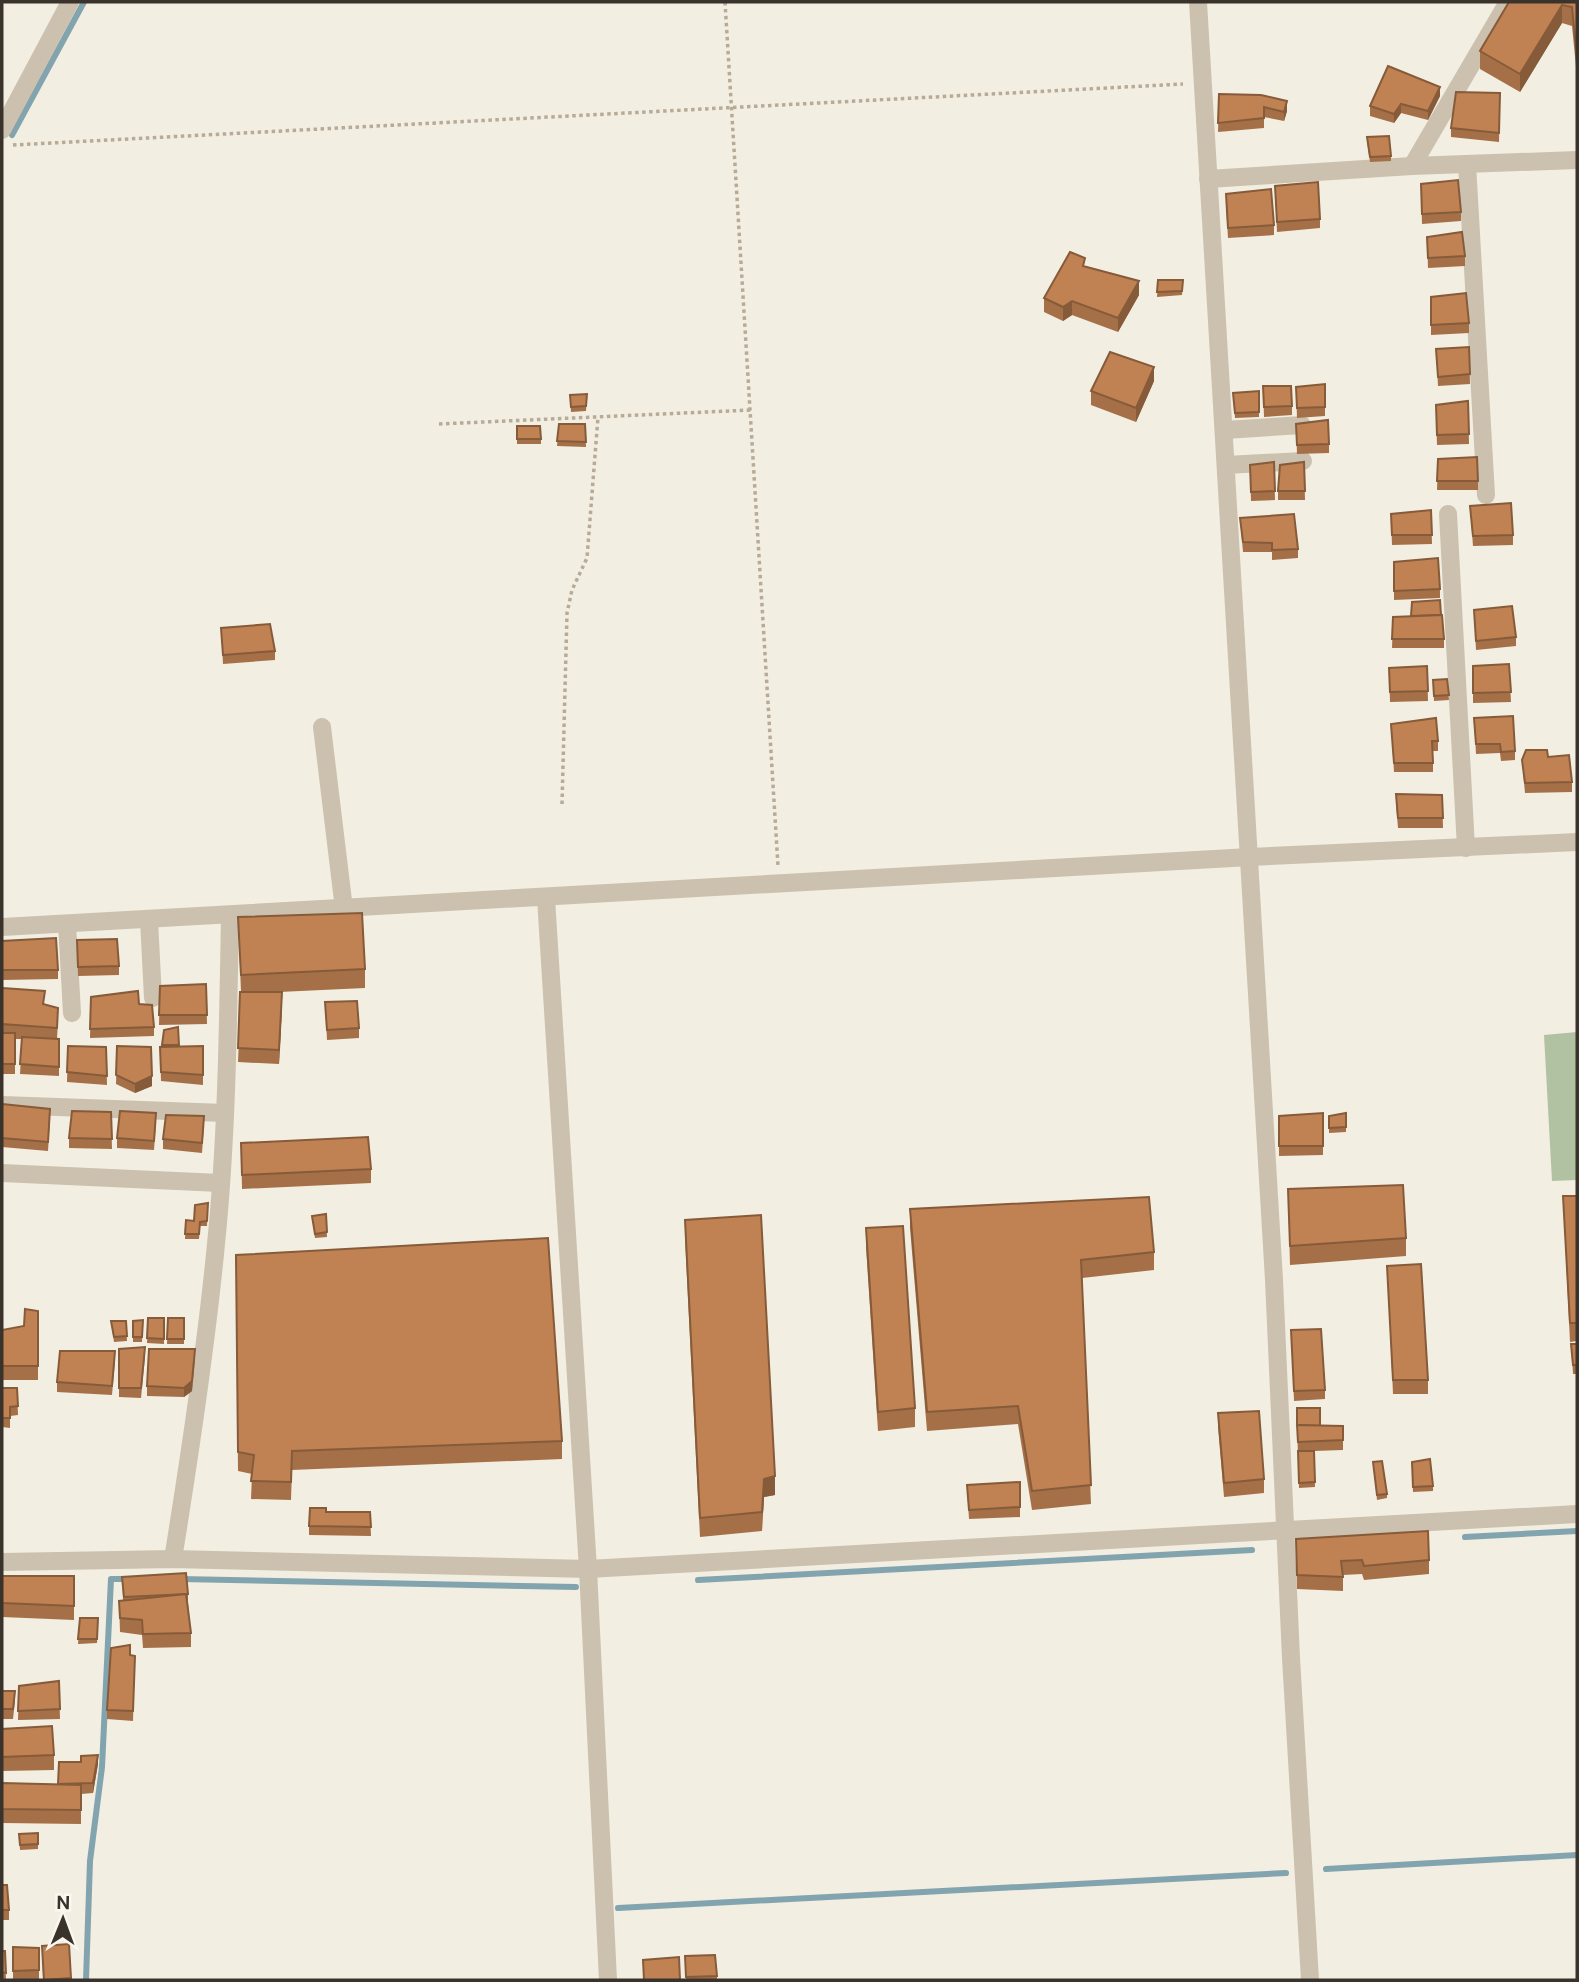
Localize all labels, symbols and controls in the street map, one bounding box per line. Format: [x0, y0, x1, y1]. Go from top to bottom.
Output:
north arrow [28, 1884, 98, 1954]
text: N [56, 1890, 70, 1915]

